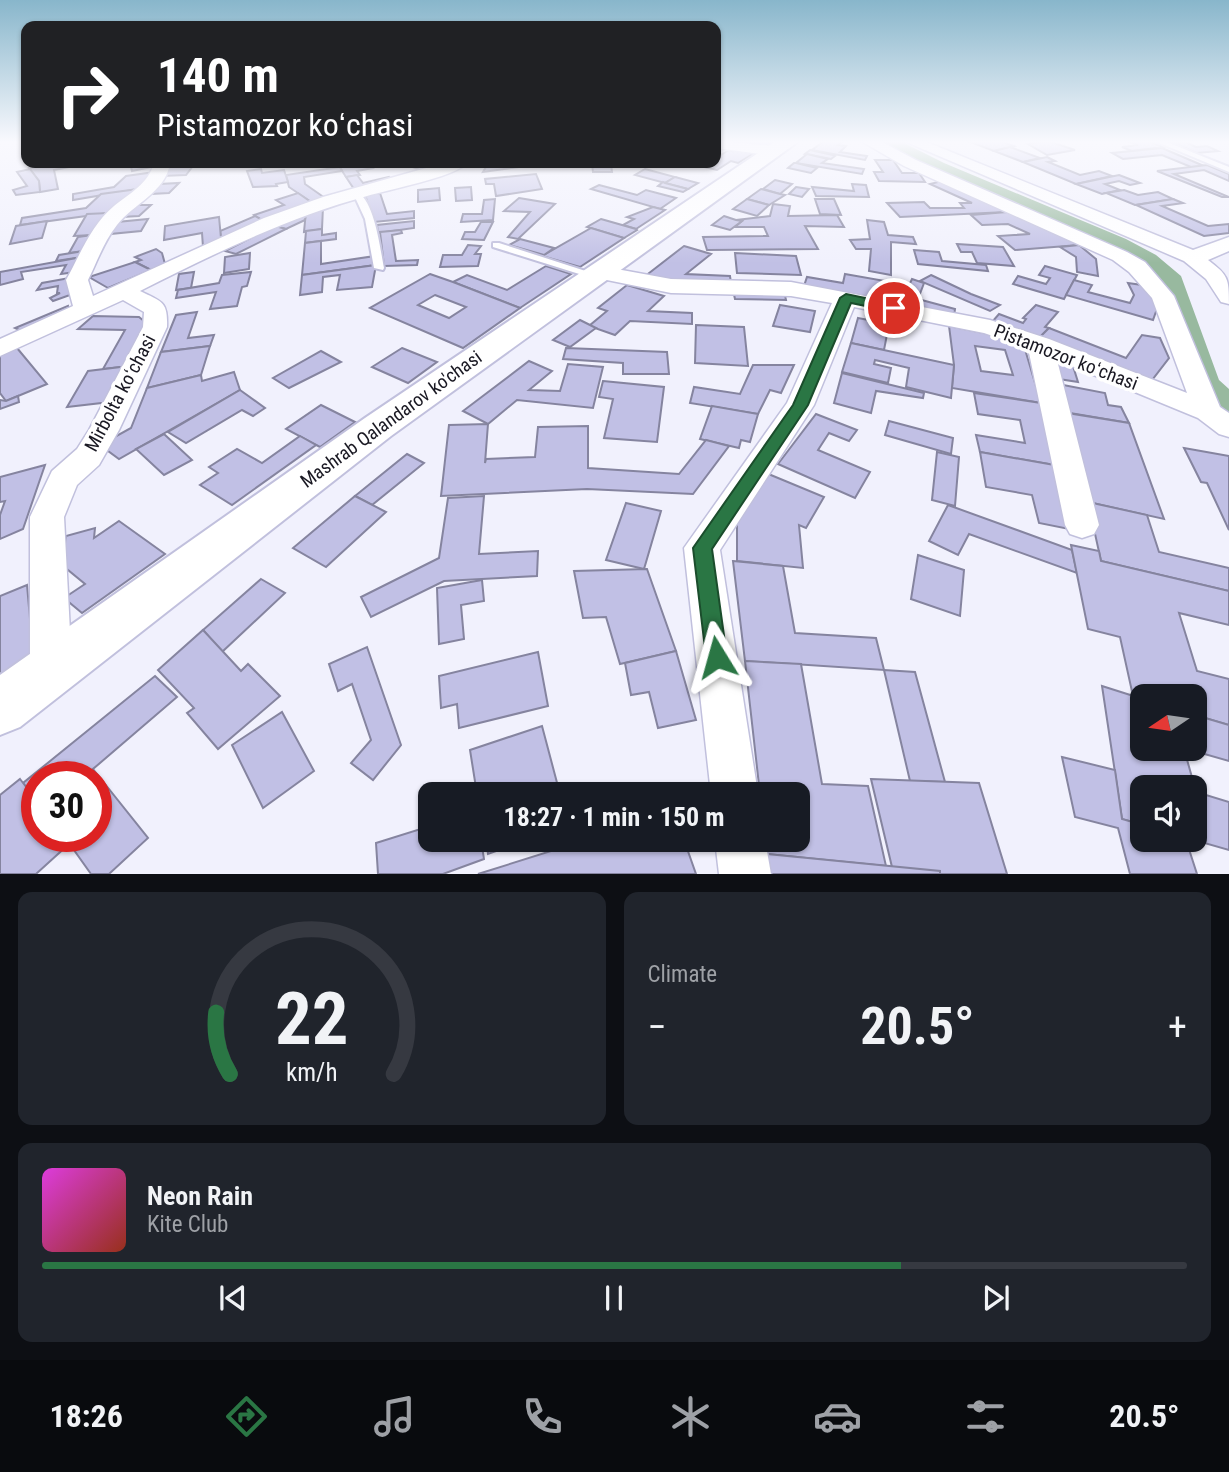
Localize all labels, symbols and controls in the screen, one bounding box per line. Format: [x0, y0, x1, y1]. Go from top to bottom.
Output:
text: 140 m [157, 47, 279, 104]
icon: right [42, 49, 133, 140]
text: Pistamozor koʻchasi [157, 106, 413, 144]
pin [864, 278, 924, 338]
icon: arrive [875, 289, 913, 327]
street label: Pistamozor koʻchasi [991, 319, 1141, 395]
street label: Mirbolta koʻchasi [80, 331, 160, 455]
street label: Mashrab Qalandarov ko'chasi [296, 345, 486, 493]
position arrow [680, 620, 754, 694]
north arrow [1130, 684, 1208, 761]
map controls [1130, 684, 1207, 852]
speed limit sign: 30 [21, 761, 112, 852]
button: sound [1130, 775, 1207, 852]
text: 18:27 · 1 min · 150 m [504, 802, 724, 832]
text: Climate [648, 961, 717, 988]
text: 22 [275, 977, 349, 1063]
text: 20.5° [860, 996, 974, 1057]
text: − [648, 1005, 667, 1049]
text: + [1168, 1005, 1187, 1049]
text: km/h [286, 1058, 337, 1087]
text: Neon Rain [147, 1181, 253, 1211]
text: Kite Club [147, 1211, 228, 1238]
icon: previous [214, 1279, 252, 1317]
icon: pause [595, 1279, 633, 1317]
icon: next [977, 1279, 1015, 1317]
icon: directions [222, 1392, 271, 1441]
icon: music [370, 1392, 419, 1441]
icon: phone [518, 1392, 567, 1441]
icon: climate [666, 1392, 715, 1441]
icon: car [813, 1392, 862, 1441]
icon: filters [961, 1392, 1010, 1441]
text: 18:26 [49, 1397, 123, 1435]
text: 20.5° [1109, 1397, 1179, 1435]

